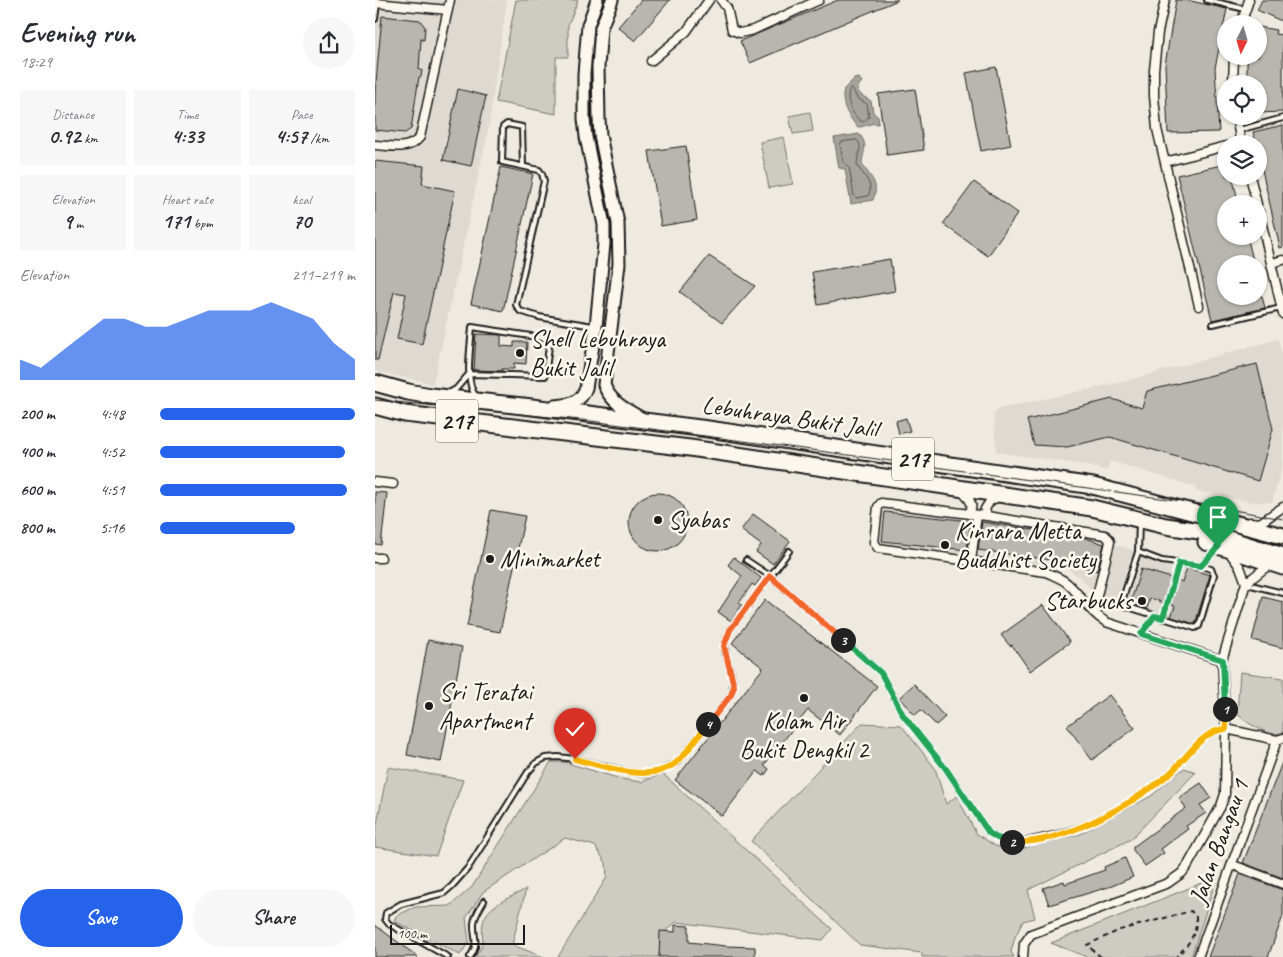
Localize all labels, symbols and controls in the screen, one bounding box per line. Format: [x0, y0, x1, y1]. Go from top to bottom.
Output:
text: Evening run [20, 15, 135, 50]
north arrow [1217, 15, 1267, 65]
map controls [1217, 15, 1267, 305]
button: share [303, 17, 355, 69]
text: 18:29 [20, 52, 52, 72]
button: locate [1217, 75, 1267, 125]
text: Distance [52, 106, 94, 123]
text: Time [177, 106, 198, 123]
text: Pace [291, 106, 313, 123]
text: 0.92 [48, 123, 81, 149]
text: 4:33 [171, 123, 204, 149]
text: 4:57 [275, 123, 307, 149]
text: km [81, 130, 98, 147]
text: /km [307, 130, 329, 147]
button: layers [1217, 135, 1267, 185]
text: Elevation [52, 191, 95, 208]
text: Heart rate [162, 191, 213, 208]
text: kcal [293, 191, 311, 208]
button: + [1217, 195, 1267, 245]
text: 9 [63, 208, 72, 234]
text: 171 [162, 208, 190, 234]
text: 70 [292, 208, 311, 234]
text: m [72, 215, 83, 232]
text: bpm [190, 215, 213, 232]
button: − [1217, 255, 1267, 305]
text: Elevation [20, 265, 69, 285]
text: 211–219 m [292, 265, 355, 285]
place label: Shell Lebuhraya Bukit Jalil [530, 323, 667, 384]
marker: Shell Lebuhraya Bukit Jalil [514, 347, 526, 359]
street label: Lebuhraya Bukit Jalil [700, 389, 885, 446]
road number: 217 [436, 400, 478, 442]
text: 200 m [20, 404, 55, 424]
text: 4:48 [100, 404, 125, 424]
road number: 217 [892, 438, 934, 480]
text: 400 m [20, 442, 55, 462]
text: 4:52 [100, 442, 125, 462]
text: 600 m [20, 480, 55, 500]
text: 4:51 [100, 480, 125, 500]
pin [1197, 496, 1239, 547]
icon: arrive [1204, 503, 1232, 531]
place label: Syabas [668, 504, 731, 536]
marker: Syabas [652, 514, 664, 526]
place label: Kinrara Metta Buddhist Society [955, 515, 1097, 576]
text: 800 m [20, 518, 55, 538]
text: 5:16 [100, 518, 125, 538]
marker: Kinrara Metta Buddhist Society [939, 539, 951, 551]
place label: Minimarket [500, 543, 602, 575]
marker: Minimarket [484, 553, 496, 565]
place label: Starbucks [1044, 585, 1134, 617]
marker: Starbucks [1136, 595, 1148, 607]
pin: 3 [831, 628, 855, 652]
text: 3 [840, 632, 847, 649]
place label: Sri Teratai Apartment [439, 676, 535, 737]
marker: Kolam Air Bukit Dengkil 2 [798, 692, 810, 704]
pin: 1 [1213, 696, 1237, 722]
marker: Sri Teratai Apartment [423, 700, 435, 712]
text: 1 [1222, 701, 1229, 718]
place label: Kolam Air Bukit Dengkil 2 [740, 705, 870, 766]
pin [554, 708, 596, 759]
pin: 4 [695, 712, 721, 736]
icon: check [561, 715, 589, 743]
text: 4 [705, 716, 712, 733]
street label: Jalan Bangau 1 [1181, 774, 1257, 910]
pin: 2 [999, 830, 1025, 854]
text: 2 [1009, 834, 1016, 851]
button: Save [20, 889, 183, 947]
button: Share [193, 889, 355, 947]
scale bar [390, 922, 525, 945]
text: 100 m [397, 925, 427, 942]

